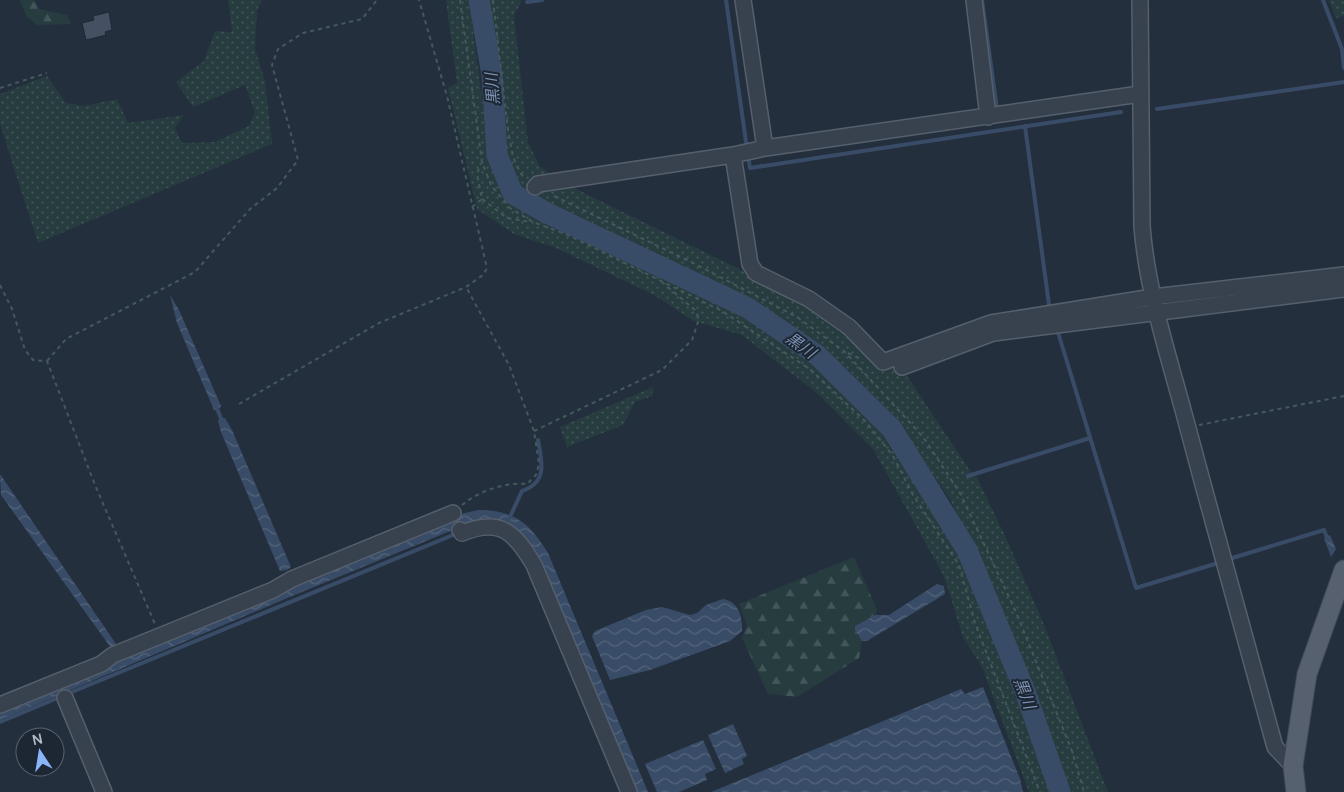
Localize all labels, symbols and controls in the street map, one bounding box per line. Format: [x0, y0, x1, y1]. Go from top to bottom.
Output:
water label: 黒川 [479, 70, 504, 106]
water label: 黒川 [782, 327, 822, 364]
water label: 黒川 [1009, 674, 1042, 714]
north arrow [15, 727, 65, 777]
text: N [30, 728, 44, 749]

